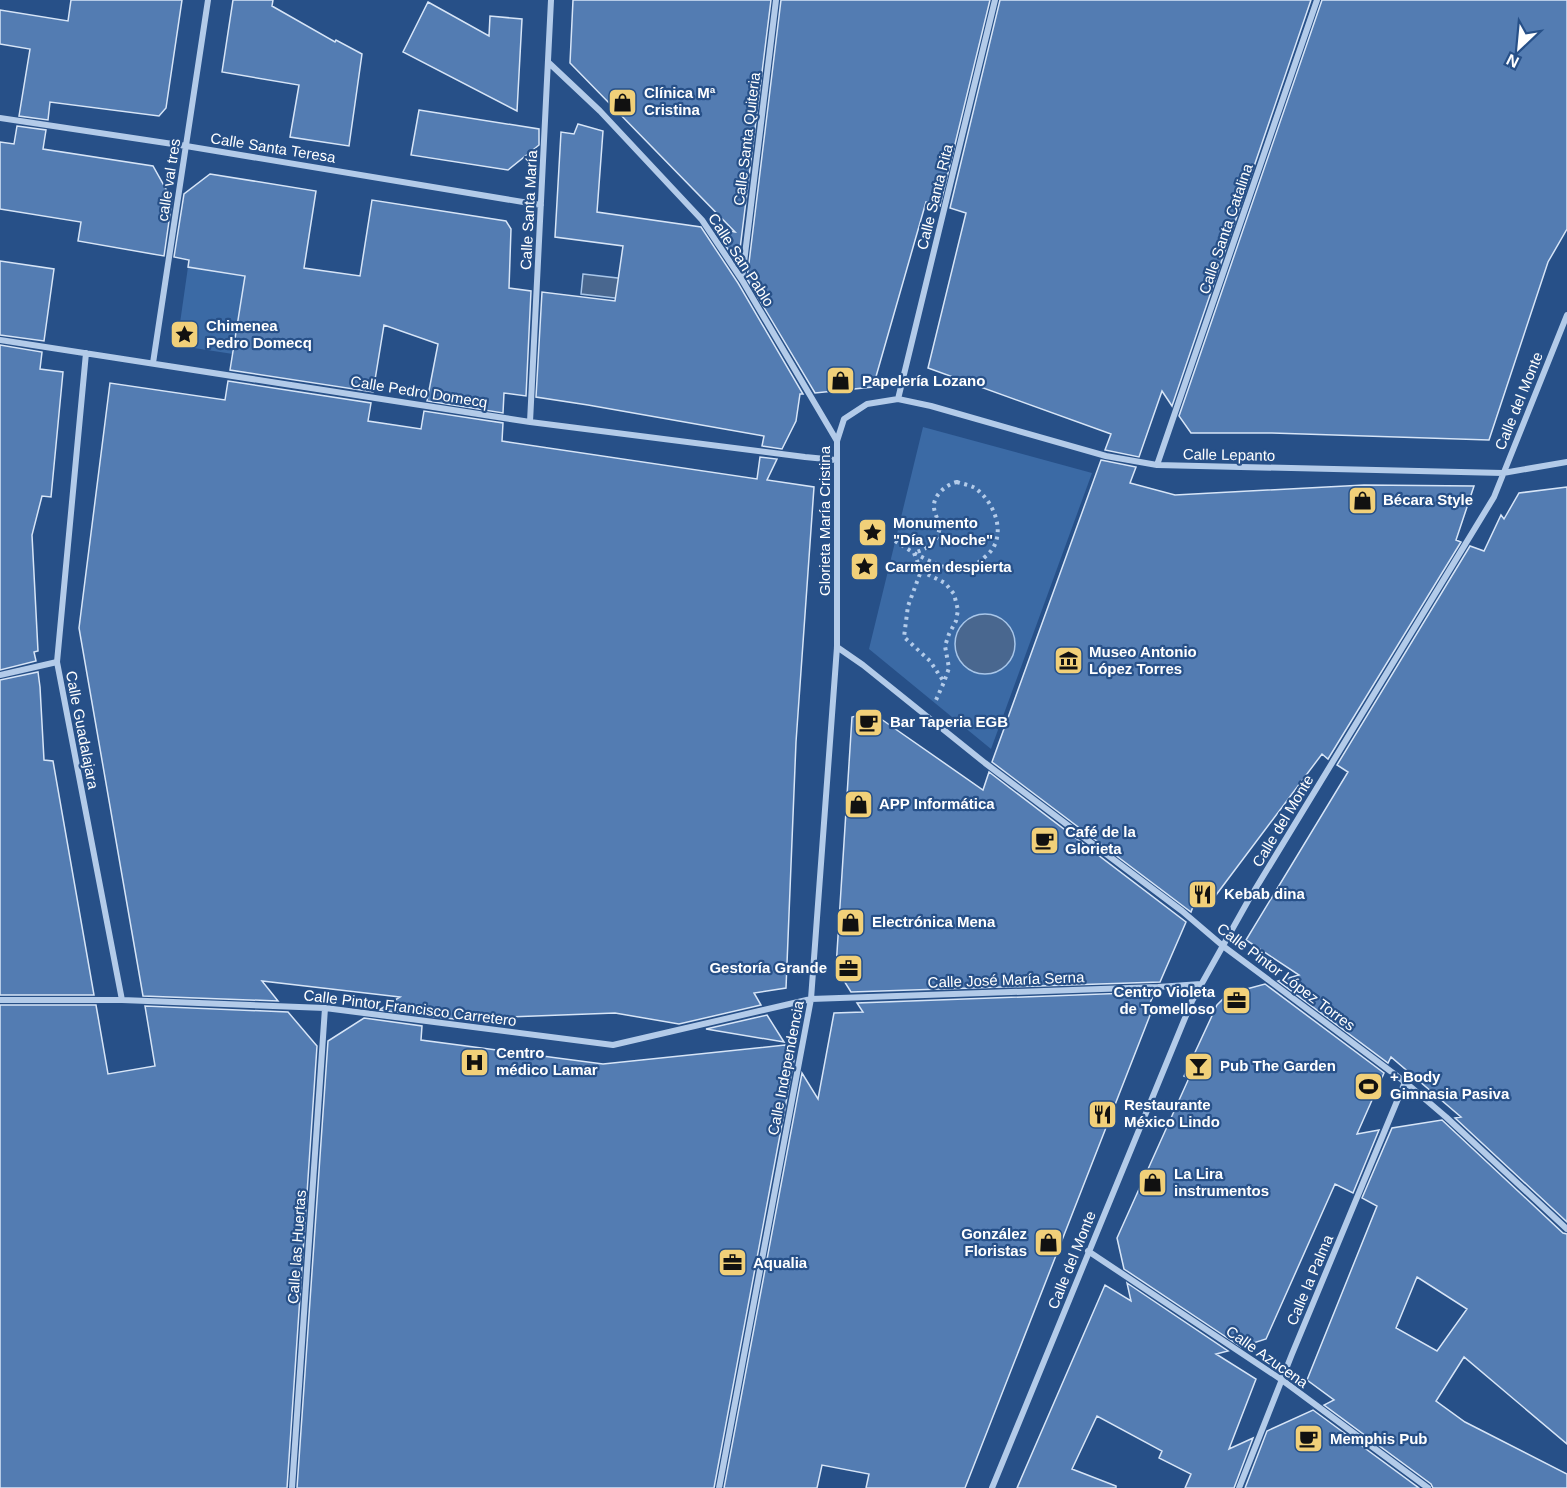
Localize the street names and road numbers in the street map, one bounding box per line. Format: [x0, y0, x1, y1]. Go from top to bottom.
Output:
street label: Calle Santa Quiteria [730, 71, 763, 207]
street label: Calle Santa Teresa [209, 129, 338, 166]
street label: calle val tres [154, 137, 183, 222]
street label: Calle Santa Rita [913, 142, 956, 252]
street label: Calle Santa María [517, 149, 540, 270]
street label: Calle Santa Catalina [1195, 161, 1256, 296]
street label: Calle San Pablo [705, 210, 778, 309]
street label: Calle del Monte [1491, 349, 1546, 452]
street label: Calle Pedro Domecq [349, 372, 489, 411]
street label: Glorieta María Cristina [816, 445, 833, 596]
street label: Calle Lepanto [1183, 445, 1275, 464]
street label: Calle Guadalajara [63, 669, 102, 791]
street label: Calle del Monte [1248, 772, 1317, 870]
street label: Calle Pintor López Torres [1214, 919, 1359, 1034]
street label: Calle José María Serna [927, 968, 1085, 991]
street label: Calle Pintor Francisco Carretero [303, 986, 517, 1029]
street label: Calle Independencia [764, 999, 807, 1137]
street label: Calle las Huertas [284, 1189, 309, 1305]
street label: Calle del Monte [1044, 1208, 1099, 1311]
street label: Calle la Palma [1283, 1231, 1337, 1328]
street label: Calle Azucena [1223, 1322, 1312, 1391]

